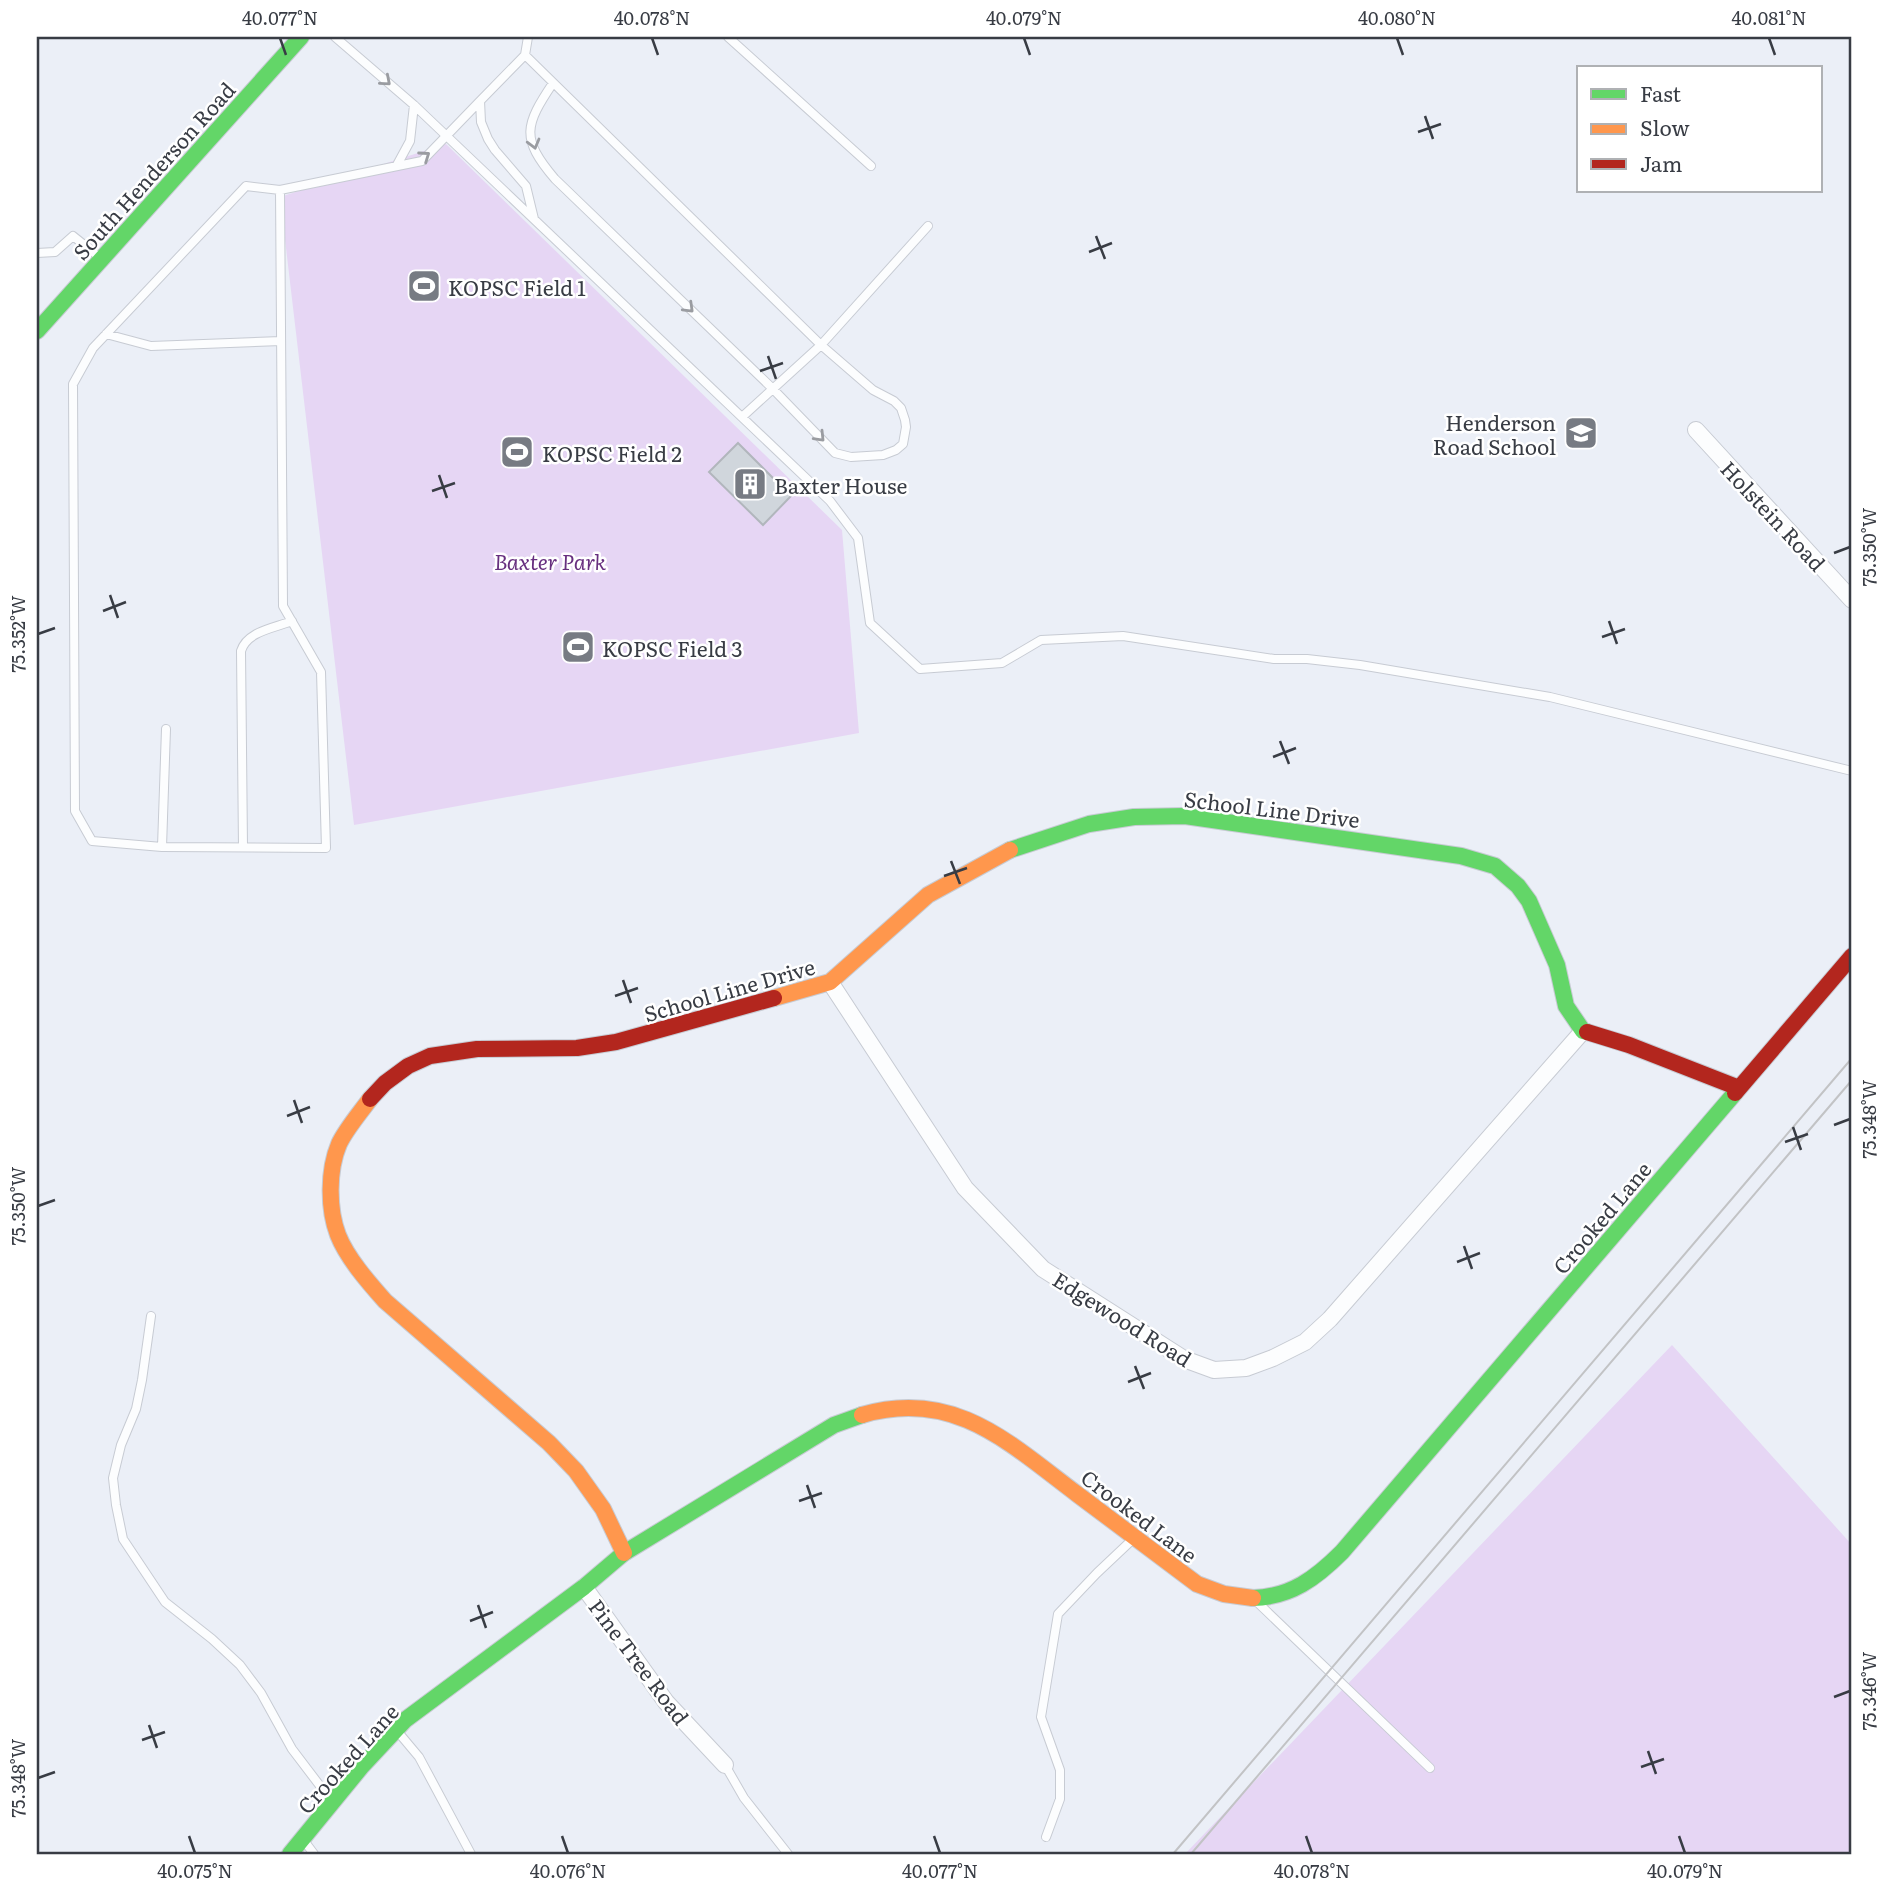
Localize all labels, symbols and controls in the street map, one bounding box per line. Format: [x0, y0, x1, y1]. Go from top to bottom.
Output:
text: 40.077°N [242, 4, 318, 31]
text: 40.078°N [614, 4, 690, 31]
text: 40.079°N [986, 4, 1062, 31]
text: 40.080°N [1358, 4, 1436, 31]
text: 40.081°N [1732, 4, 1806, 31]
legend [1577, 66, 1822, 192]
one-way arrow [378, 73, 391, 85]
street label: South Henderson Road [65, 74, 242, 266]
text: Fast [1640, 77, 1681, 108]
text: Slow [1640, 111, 1690, 142]
one-way arrow [525, 138, 540, 150]
text: Jam [1640, 147, 1682, 178]
one-way arrow [417, 152, 430, 164]
sports icon: KOPSC Field 1 [405, 267, 443, 305]
place label: KOPSC Field 1 [448, 271, 586, 302]
one-way arrow [681, 299, 694, 312]
place label: Henderson Road School [1433, 406, 1556, 461]
school or university icon: Henderson Road School [1562, 414, 1600, 452]
one-way arrow [811, 429, 824, 442]
sports icon: KOPSC Field 2 [498, 433, 536, 471]
place label: KOPSC Field 2 [542, 437, 682, 468]
street label: Holstein Road [1715, 453, 1834, 577]
building icon: Baxter House [731, 465, 769, 503]
place label: Baxter House [774, 469, 907, 500]
text: 75.350°W [1855, 507, 1882, 586]
park label: Baxter Park [494, 545, 607, 576]
text: 75.352°W [4, 595, 31, 673]
sports icon: KOPSC Field 3 [559, 628, 597, 666]
place label: KOPSC Field 3 [602, 632, 743, 663]
street label: School Line Drive [1182, 782, 1362, 834]
street label: School Line Drive [640, 950, 818, 1028]
text: 75.348°W [1855, 1079, 1882, 1158]
street label: Crooked Lane [1545, 1154, 1657, 1280]
text: 75.350°W [4, 1166, 31, 1245]
street label: Edgewood Road [1048, 1263, 1199, 1373]
street label: Crooked Lane [1075, 1461, 1205, 1569]
street label: Pine Tree Road [582, 1592, 698, 1730]
text: 75.346°W [1855, 1651, 1882, 1730]
street label: Crooked Lane [289, 1696, 405, 1820]
text: 75.348°W [4, 1738, 31, 1817]
text: 40.075°N [157, 1857, 233, 1884]
text: 40.076°N [530, 1857, 606, 1884]
text: 40.077°N [902, 1857, 978, 1884]
text: 40.078°N [1274, 1857, 1350, 1884]
text: 40.079°N [1647, 1857, 1723, 1884]

